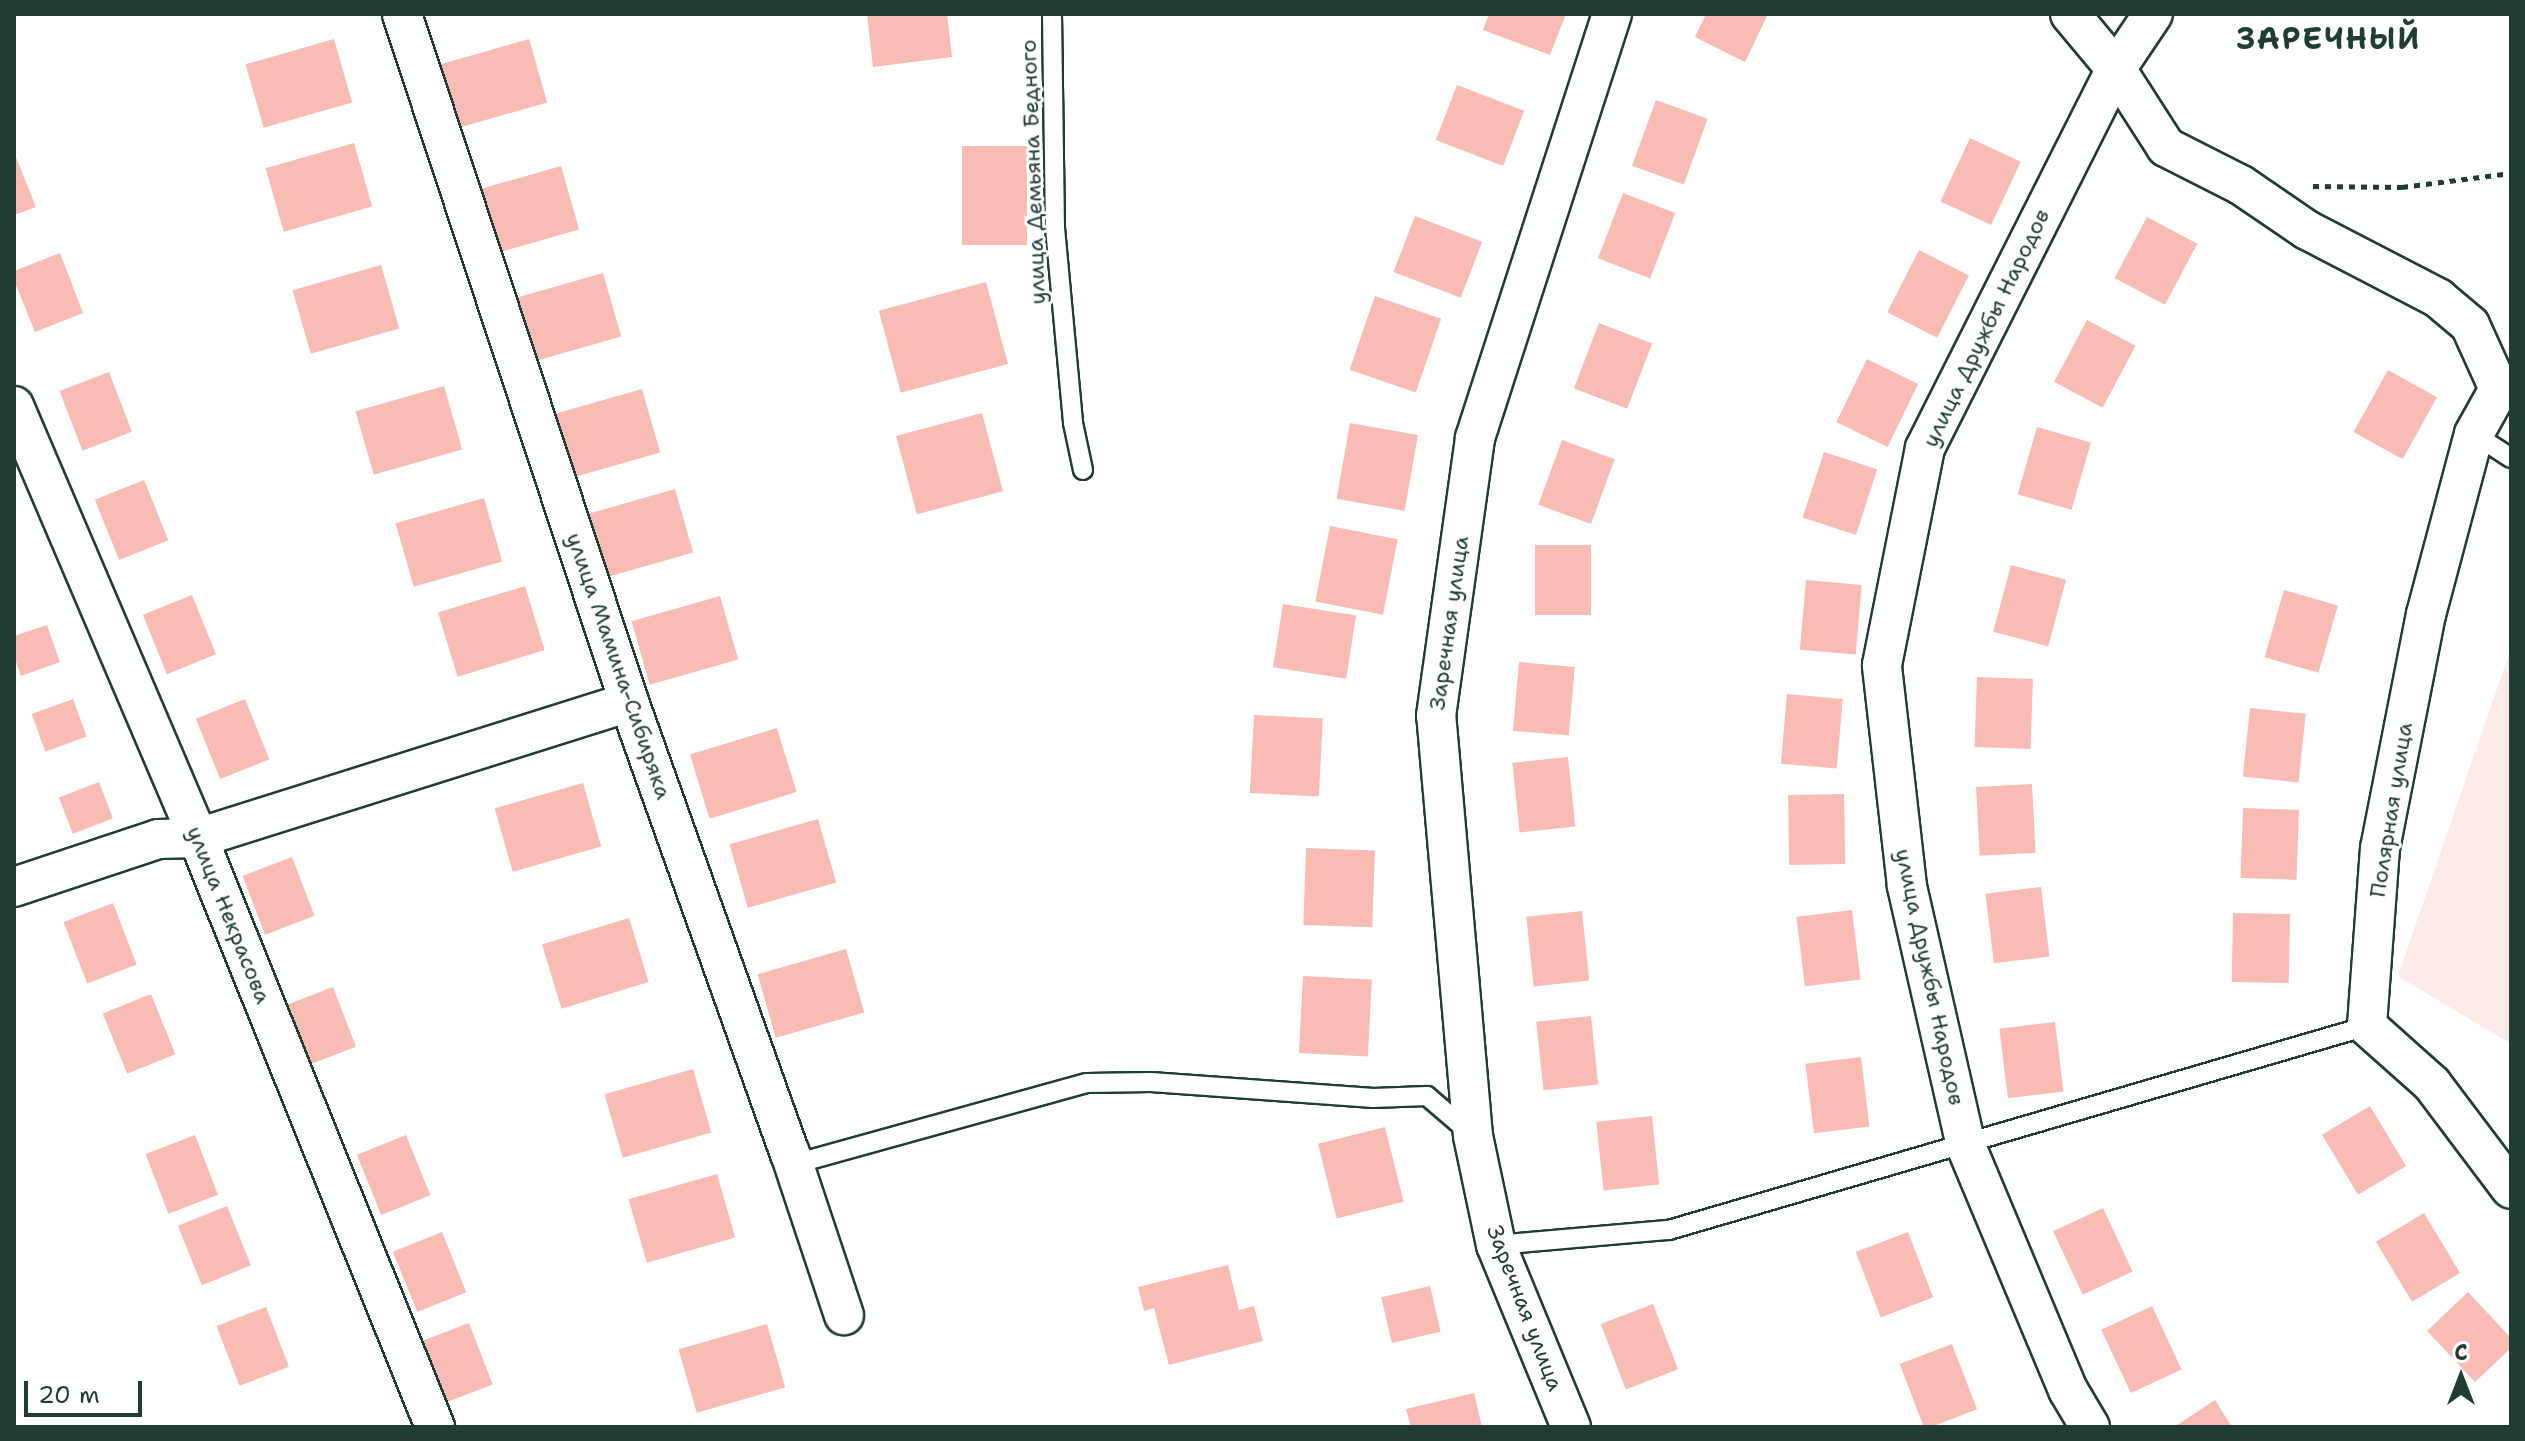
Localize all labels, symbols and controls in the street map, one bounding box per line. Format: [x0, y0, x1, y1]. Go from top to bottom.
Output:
district label: ЗАРЕЧНЫЙ [2237, 21, 2421, 57]
street label: улица Демьяна Бедного [1015, 39, 1051, 305]
street label: улица Дружбы Народов [1917, 205, 2055, 451]
street label: улица Мамина-Сибиряка [561, 529, 677, 803]
street label: Заречная улица [1424, 534, 1474, 712]
street label: Полярная улица [2364, 721, 2418, 899]
street label: улица Некрасова [181, 822, 277, 1008]
street label: улица Дружбы Народов [1890, 846, 1970, 1108]
street label: Заречная улица [1481, 1221, 1569, 1395]
north arrow [2421, 1337, 2501, 1417]
text: С [2454, 1338, 2468, 1367]
scale bar [28, 1365, 146, 1415]
text: 20 m [38, 1379, 100, 1411]

